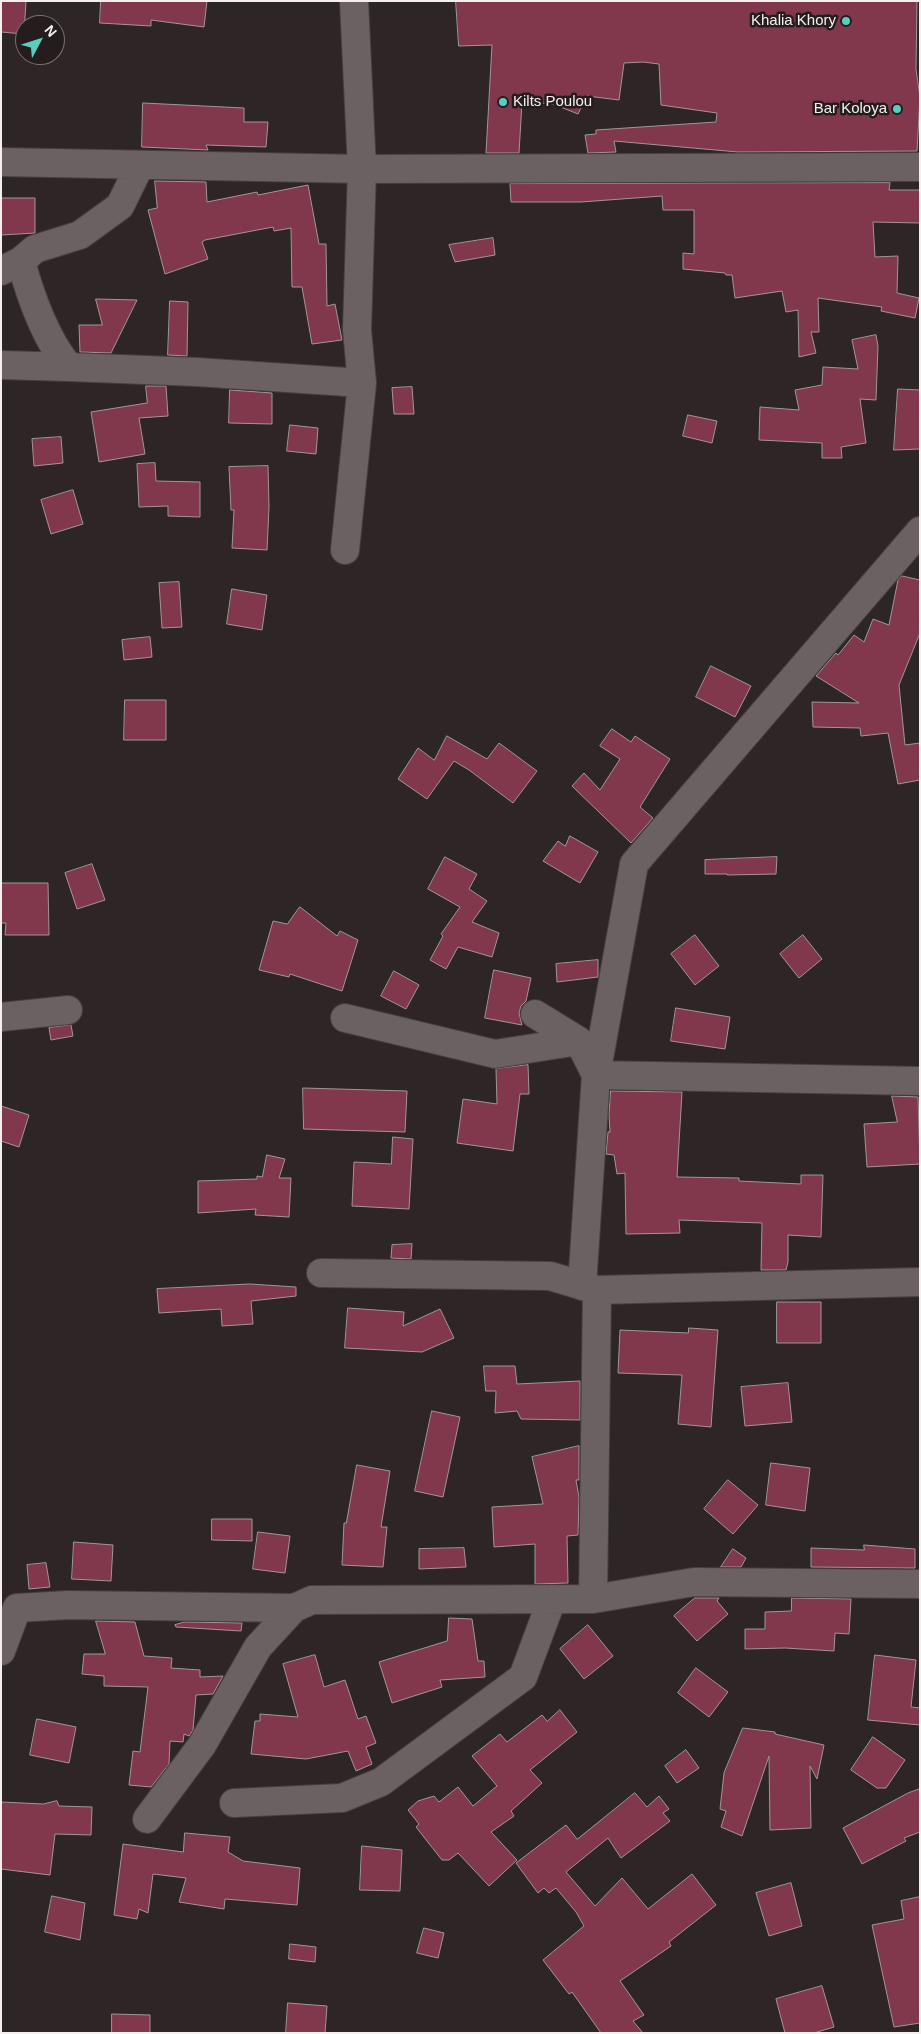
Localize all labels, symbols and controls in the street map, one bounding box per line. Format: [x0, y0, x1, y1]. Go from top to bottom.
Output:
place label: Khalia Khory [751, 12, 836, 30]
north arrow [15, 15, 65, 65]
marker: Khalia Khory [840, 15, 852, 27]
text: N [41, 22, 60, 40]
place label: Kilts Poulou [513, 93, 592, 111]
marker: Kilts Poulou [497, 96, 509, 108]
place label: Bar Koloya [814, 100, 887, 118]
marker: Bar Koloya [891, 103, 903, 115]

